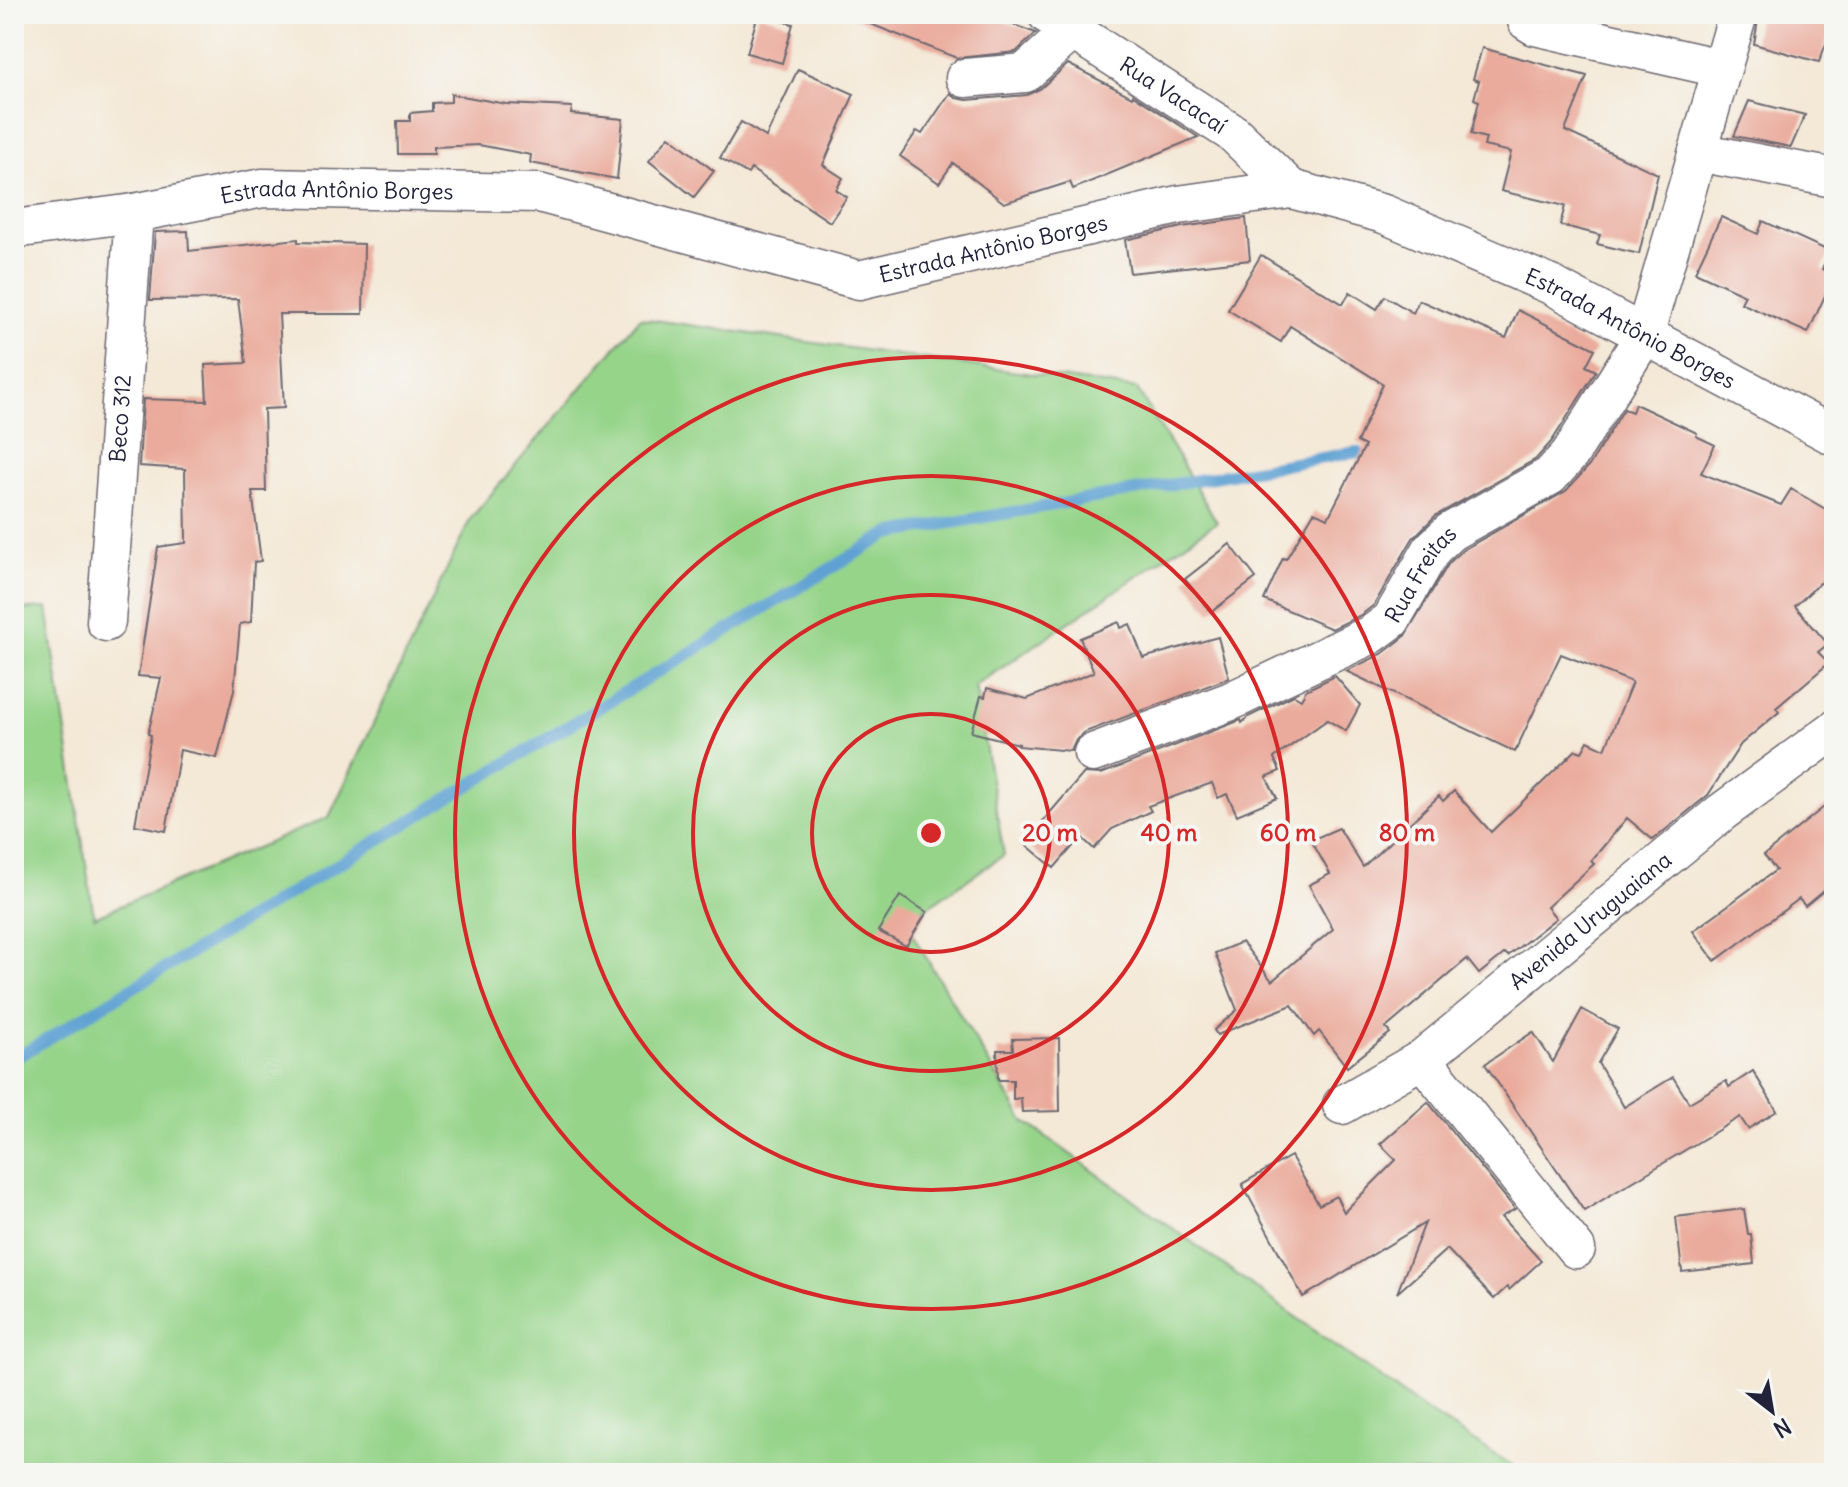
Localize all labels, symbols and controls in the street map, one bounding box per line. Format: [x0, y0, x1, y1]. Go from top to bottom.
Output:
street label: Rua Vacacaí [1114, 50, 1232, 140]
street label: Estrada Antônio Borges [218, 174, 454, 210]
street label: Estrada Antônio Borges [876, 208, 1110, 289]
street label: Estrada Antônio Borges [1521, 262, 1740, 395]
street label: Beco 312 [103, 374, 137, 463]
street label: Rua Freitas [1379, 519, 1462, 628]
text: 20 m [1022, 817, 1078, 847]
text: 40 m [1141, 817, 1197, 847]
text: 60 m [1260, 817, 1316, 847]
text: 80 m [1379, 817, 1435, 847]
centre of rings [917, 819, 945, 847]
street label: Avenida Uruguaiana [1503, 846, 1677, 996]
north arrow [1732, 1371, 1812, 1451]
text: N [1769, 1412, 1796, 1444]

